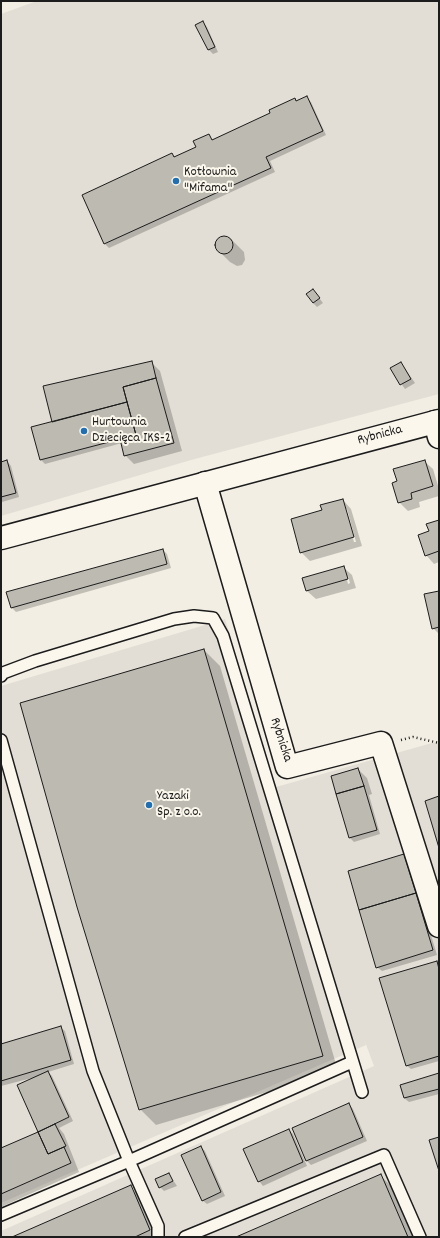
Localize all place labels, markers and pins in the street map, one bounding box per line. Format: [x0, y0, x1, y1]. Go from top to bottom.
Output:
place label: Kotłownia "Mifama" [184, 165, 236, 198]
marker: Kotłownia "Mifama" [171, 176, 181, 186]
place label: Hurtownia Dziecięca IKS-2 [92, 415, 171, 448]
marker: Hurtownia Dziecięca IKS-2 [79, 426, 89, 436]
place label: Yazaki Sp. z o.o. [157, 789, 201, 822]
marker: Yazaki Sp. z o.o. [144, 800, 154, 810]

